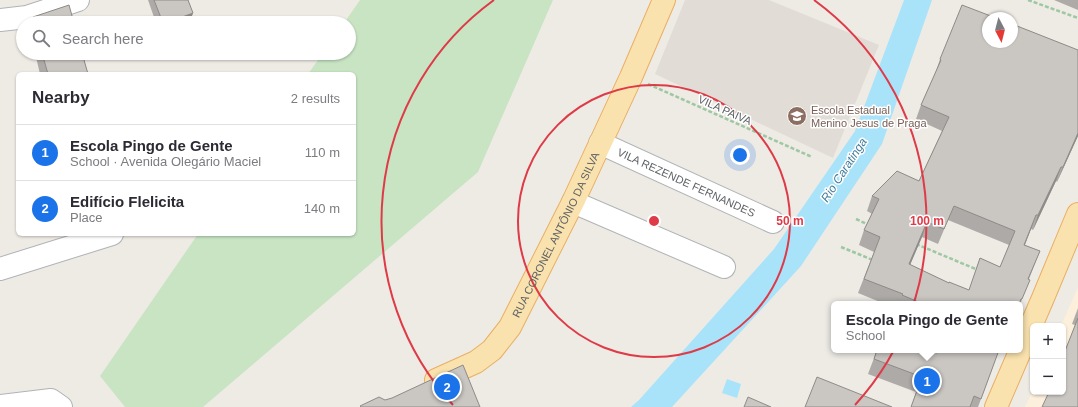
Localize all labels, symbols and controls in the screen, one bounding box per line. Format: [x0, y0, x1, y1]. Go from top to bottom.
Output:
north arrow [982, 12, 1018, 48]
search box [16, 16, 356, 60]
icon: search [30, 27, 52, 49]
text: Search here [62, 30, 144, 47]
text: Nearby [32, 88, 90, 107]
text: 2 results [291, 91, 340, 106]
street label: VILA PAIVA [696, 93, 754, 127]
place label: Escola Estadual Menino Jesus de Praga [811, 104, 927, 129]
school or university icon: Escola Estadual Menino Jesus de Praga [786, 105, 808, 127]
water label: Rio Caratinga [818, 135, 870, 205]
text: Escola Pingo de Gente [70, 137, 233, 154]
text: 1 [41, 145, 49, 160]
text: 110 m [305, 145, 340, 160]
your location [730, 145, 750, 165]
street label: VILA REZENDE FERNANDES [616, 146, 757, 219]
street label: RUA CORONEL ANTÔNIO DA SILVA [510, 150, 602, 319]
text: School · Avenida Olegário Maciel [70, 154, 261, 169]
text: Edifício Flelicita [70, 193, 184, 210]
text: 2 [41, 201, 49, 216]
text: 140 m [304, 201, 340, 216]
text: Place [70, 210, 103, 225]
centre of rings [647, 214, 661, 228]
text: 50 m [776, 214, 804, 228]
text: 100 m [910, 214, 944, 228]
popup [831, 301, 1023, 353]
text: Escola Pingo de Gente [846, 311, 1008, 328]
map controls [1030, 323, 1066, 395]
button: + [1030, 323, 1066, 359]
text: School [846, 328, 885, 343]
button: − [1030, 359, 1066, 395]
pin: 1 [914, 366, 940, 396]
pin: 2 [434, 372, 460, 402]

